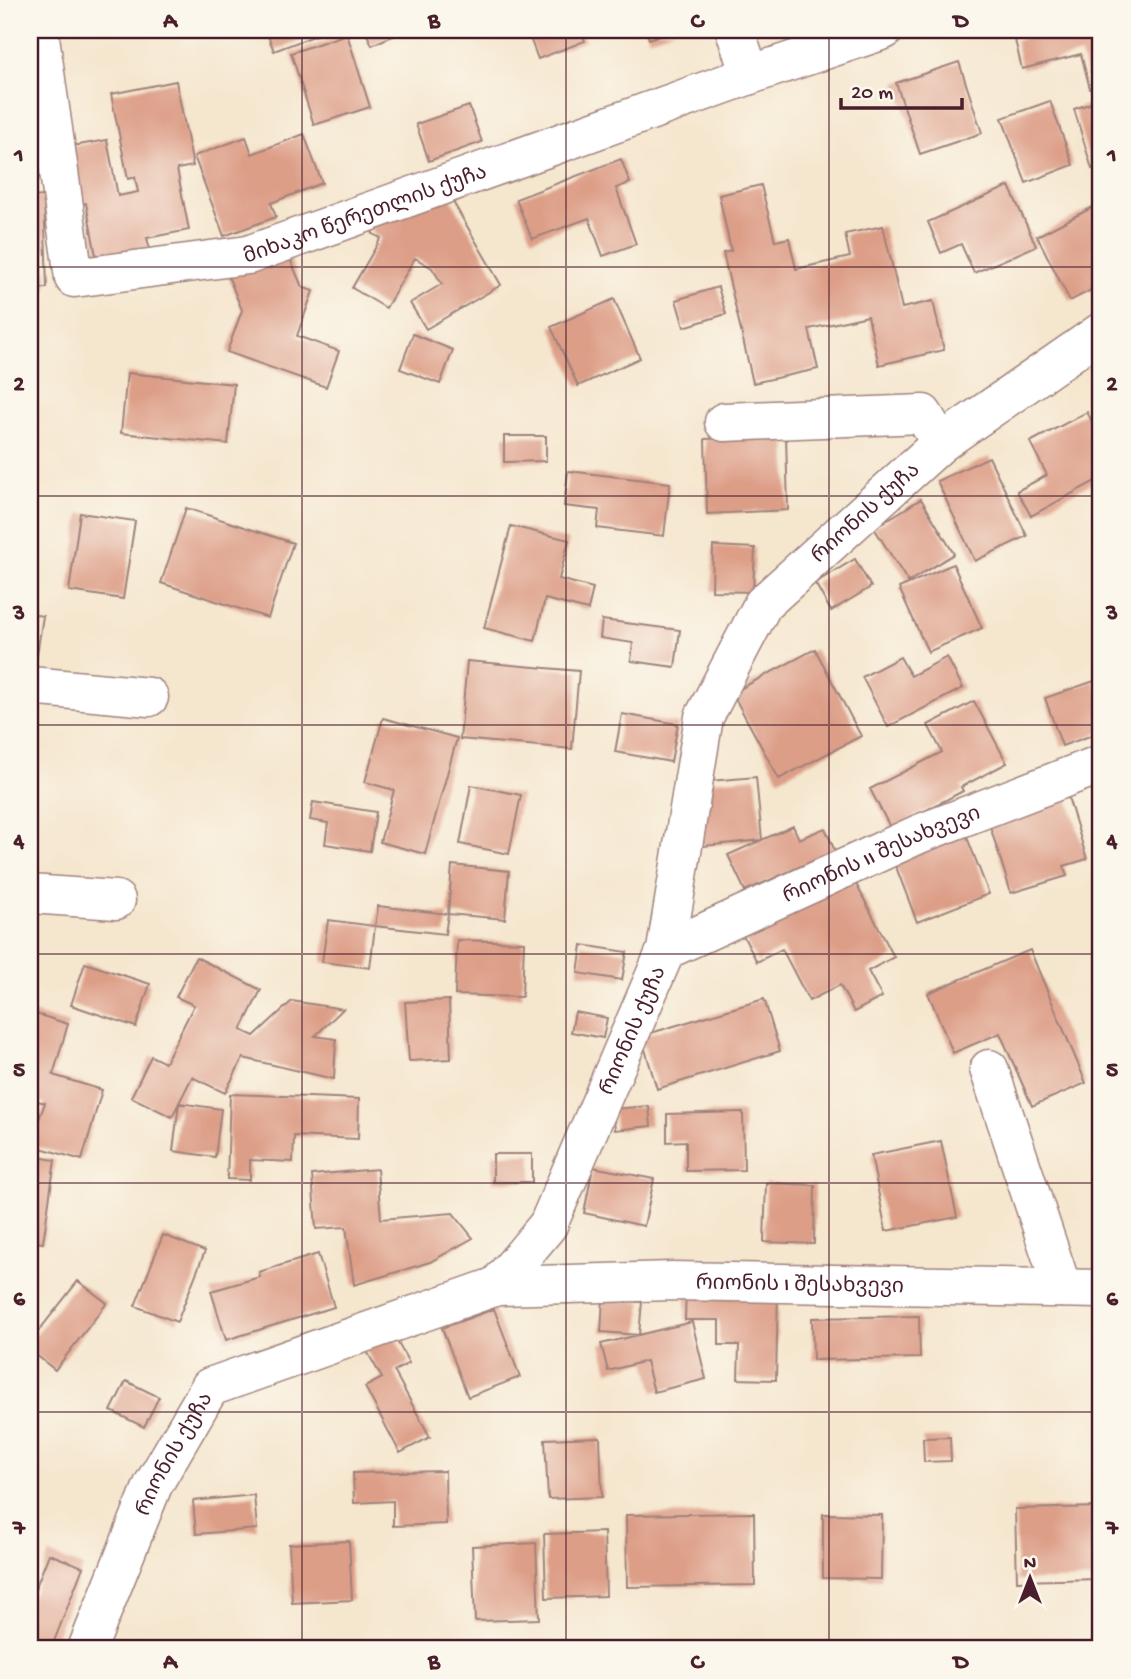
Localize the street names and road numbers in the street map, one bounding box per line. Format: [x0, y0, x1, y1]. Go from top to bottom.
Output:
street label: მიხაკო წერეთლის ქუჩა [241, 161, 491, 272]
street label: რიონის ქუჩა [807, 459, 926, 570]
street label: რიონის II შესახვევი [779, 803, 985, 911]
street label: რიონის ქუჩა [595, 963, 673, 1100]
street label: რიონის I შესახვევი [696, 1271, 904, 1301]
street label: რიონის ქუჩა [132, 1389, 220, 1520]

